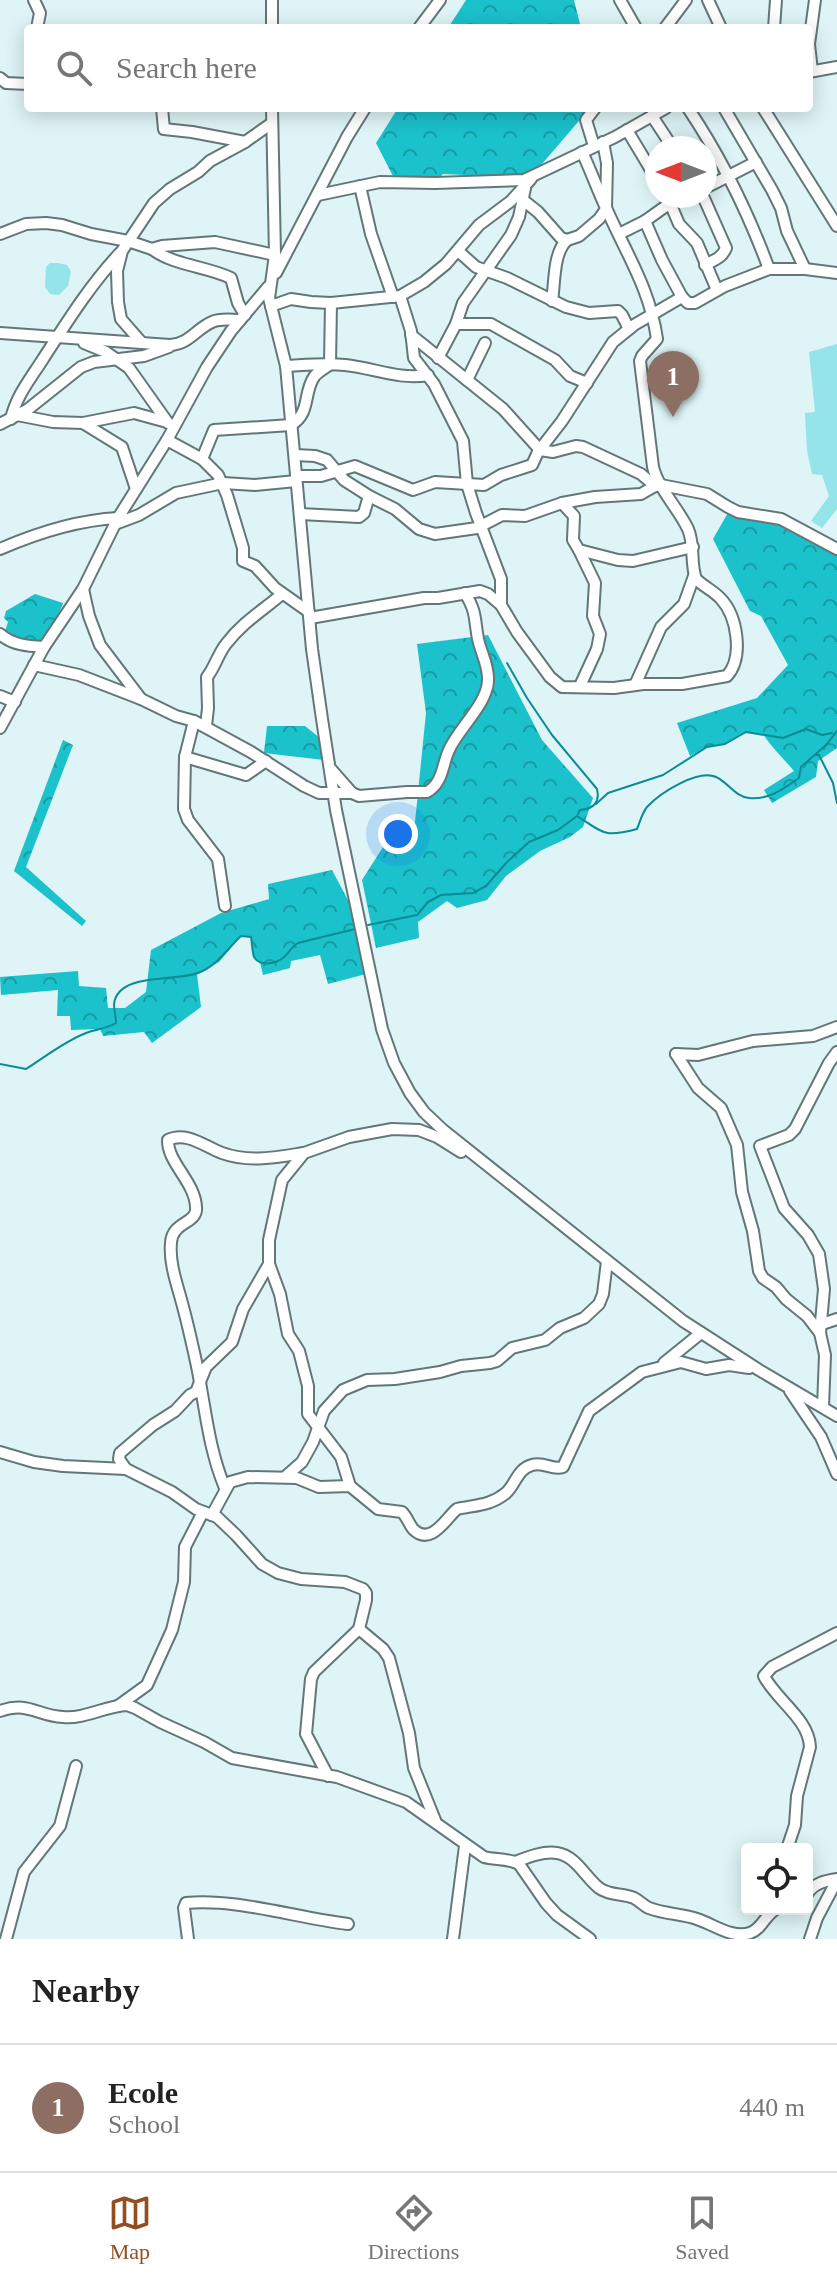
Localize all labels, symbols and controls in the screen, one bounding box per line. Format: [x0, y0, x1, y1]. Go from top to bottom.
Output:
search box [24, 24, 813, 112]
icon: search [52, 46, 96, 90]
text: Search here [116, 51, 257, 84]
north arrow [645, 136, 717, 208]
pin: 1 [647, 351, 699, 417]
your location [378, 814, 418, 854]
map controls [741, 1843, 813, 1915]
button: locate [741, 1843, 813, 1915]
text: Nearby [32, 1972, 140, 2009]
text: Ecole [108, 2076, 178, 2109]
text: 1 [52, 2093, 65, 2122]
text: 440 m [739, 2093, 805, 2122]
text: School [108, 2110, 180, 2139]
tab: Map [108, 2191, 152, 2265]
tab: Directions [368, 2191, 459, 2265]
tab: Saved [675, 2191, 729, 2265]

